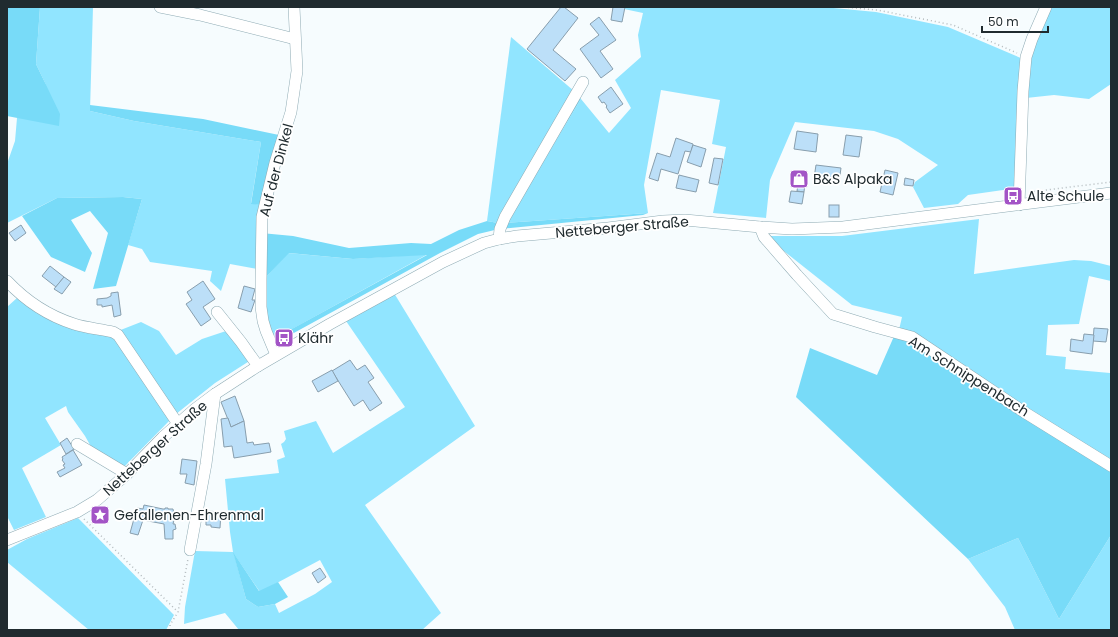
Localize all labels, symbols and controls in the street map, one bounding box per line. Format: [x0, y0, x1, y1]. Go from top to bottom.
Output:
scale bar [982, 8, 1048, 34]
text: 50 m [988, 13, 1019, 30]
street label: Auf der Dinkel [254, 121, 298, 219]
shop icon: B&S Alpaka [788, 168, 810, 190]
place label: B&S Alpaka [813, 169, 892, 189]
bus stop icon: Alte Schule [1002, 185, 1024, 207]
place label: Alte Schule [1027, 186, 1104, 206]
street label: Netteberger Straße [554, 211, 690, 243]
bus stop icon: Klähr [273, 327, 295, 349]
place label: Klähr [298, 328, 333, 348]
street label: Am Schnippenbach [905, 331, 1033, 421]
street label: Netteberger Straße [98, 395, 212, 500]
place icon: Gefallenen-Ehrenmal [89, 504, 111, 526]
place label: Gefallenen-Ehrenmal [114, 505, 264, 525]

